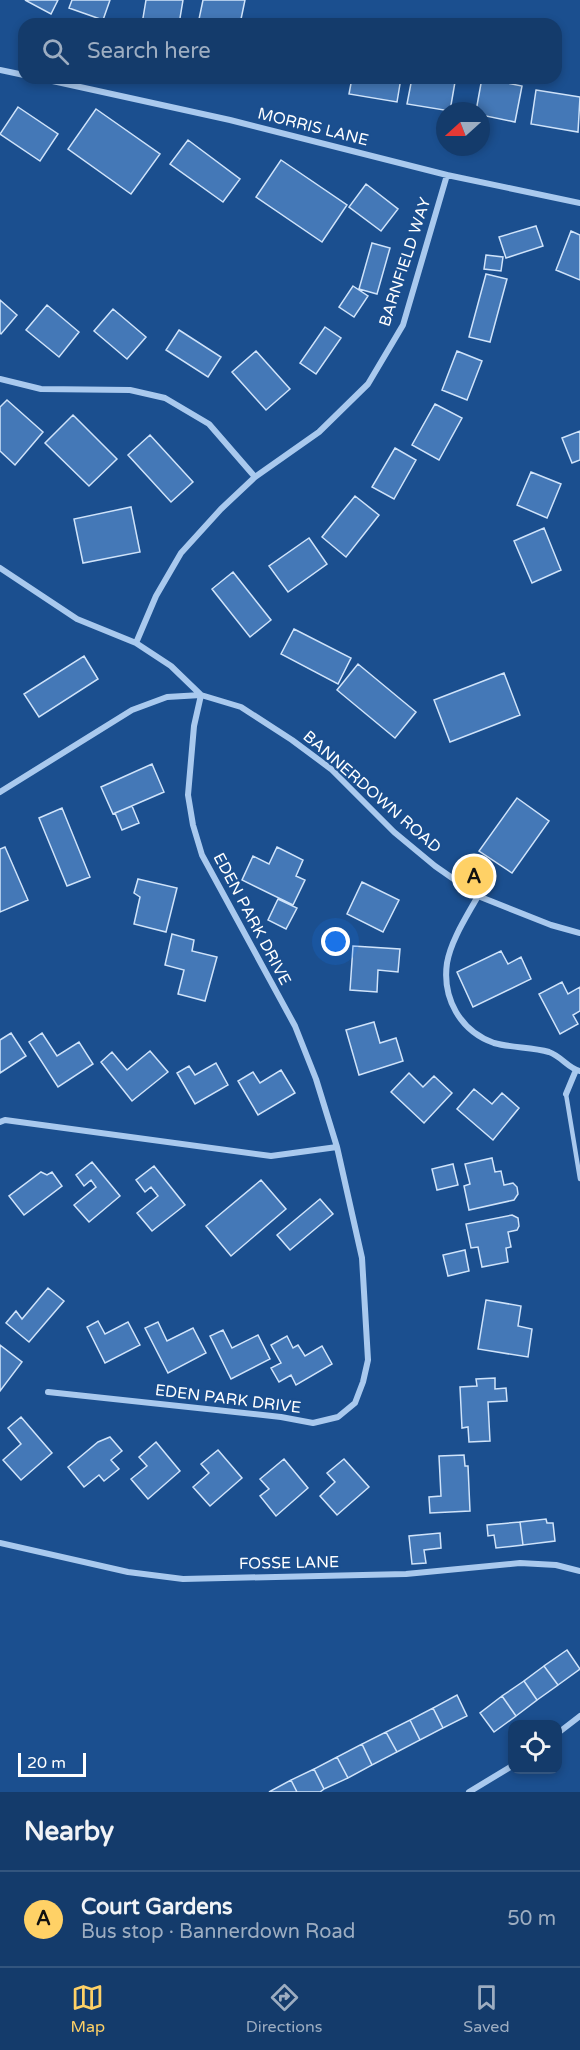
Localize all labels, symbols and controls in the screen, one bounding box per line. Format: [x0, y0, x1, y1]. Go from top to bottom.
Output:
search box [18, 18, 562, 84]
icon: search [39, 35, 72, 68]
text: Search here [87, 38, 211, 64]
north arrow [436, 102, 490, 156]
street label: MORRIS LANE [255, 104, 371, 150]
street label: BARNFIELD WAY [375, 195, 435, 329]
street label: BANNERDOWN ROAD [299, 727, 445, 857]
street label: EDEN PARK DRIVE [209, 849, 295, 989]
pin: A [454, 854, 494, 898]
your location [321, 927, 350, 956]
street label: EDEN PARK DRIVE [154, 1380, 302, 1418]
street label: FOSSE LANE [239, 1552, 339, 1574]
map controls [508, 1720, 562, 1774]
button: locate [508, 1720, 562, 1774]
scale bar [18, 1750, 86, 1778]
text: 20 m [27, 1753, 66, 1773]
text: Nearby [24, 1816, 114, 1847]
text: Court Gardens [81, 1894, 233, 1920]
text: A [36, 1907, 51, 1931]
text: 50 m [507, 1907, 556, 1931]
text: Bus stop · Bannerdown Road [81, 1920, 355, 1944]
tab: Map [70, 1981, 105, 2037]
tab: Directions [246, 1981, 322, 2037]
tab: Saved [463, 1981, 510, 2037]

